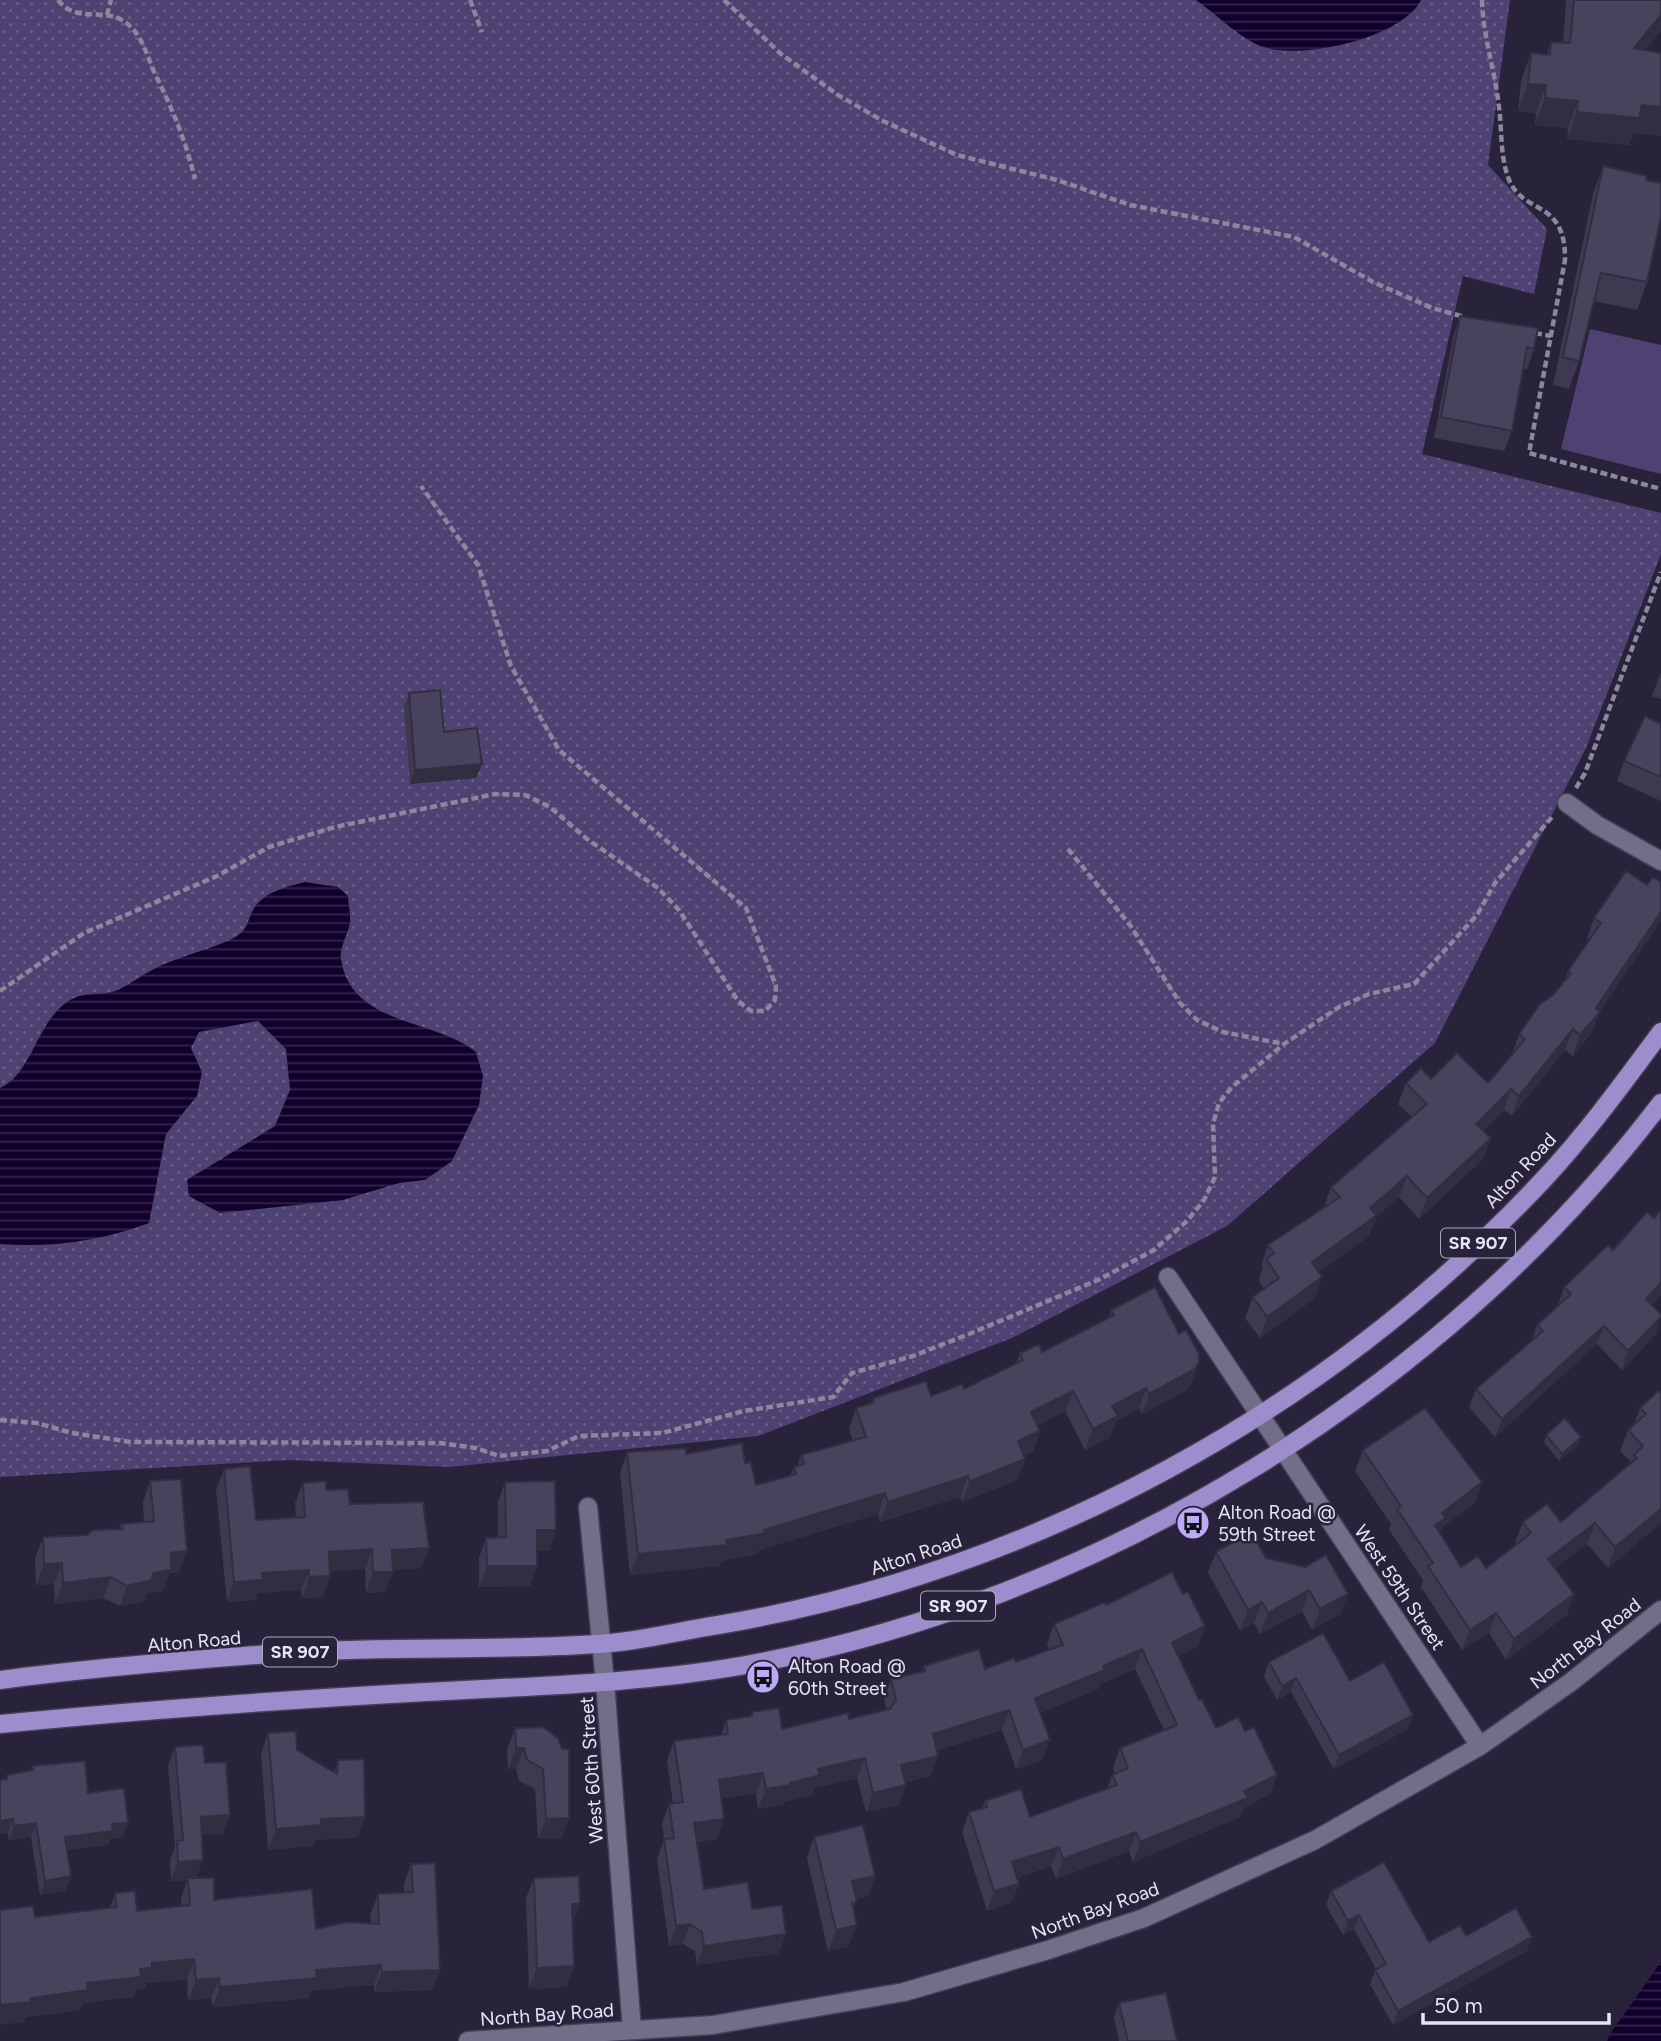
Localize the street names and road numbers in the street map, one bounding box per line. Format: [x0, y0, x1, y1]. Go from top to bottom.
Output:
street label: Alton Road [1480, 1128, 1561, 1213]
road number: SR 907 [1441, 1228, 1515, 1258]
street label: West 59th Street [1349, 1520, 1450, 1654]
street label: Alton Road [868, 1529, 965, 1580]
road number: SR 907 [921, 1591, 995, 1620]
street label: North Bay Road [1525, 1593, 1645, 1694]
street label: Alton Road [146, 1626, 242, 1657]
road number: SR 907 [263, 1638, 337, 1666]
street label: West 60th Street [575, 1696, 608, 1844]
street label: North Bay Road [1028, 1877, 1162, 1944]
street label: North Bay Road [479, 1998, 615, 2031]

